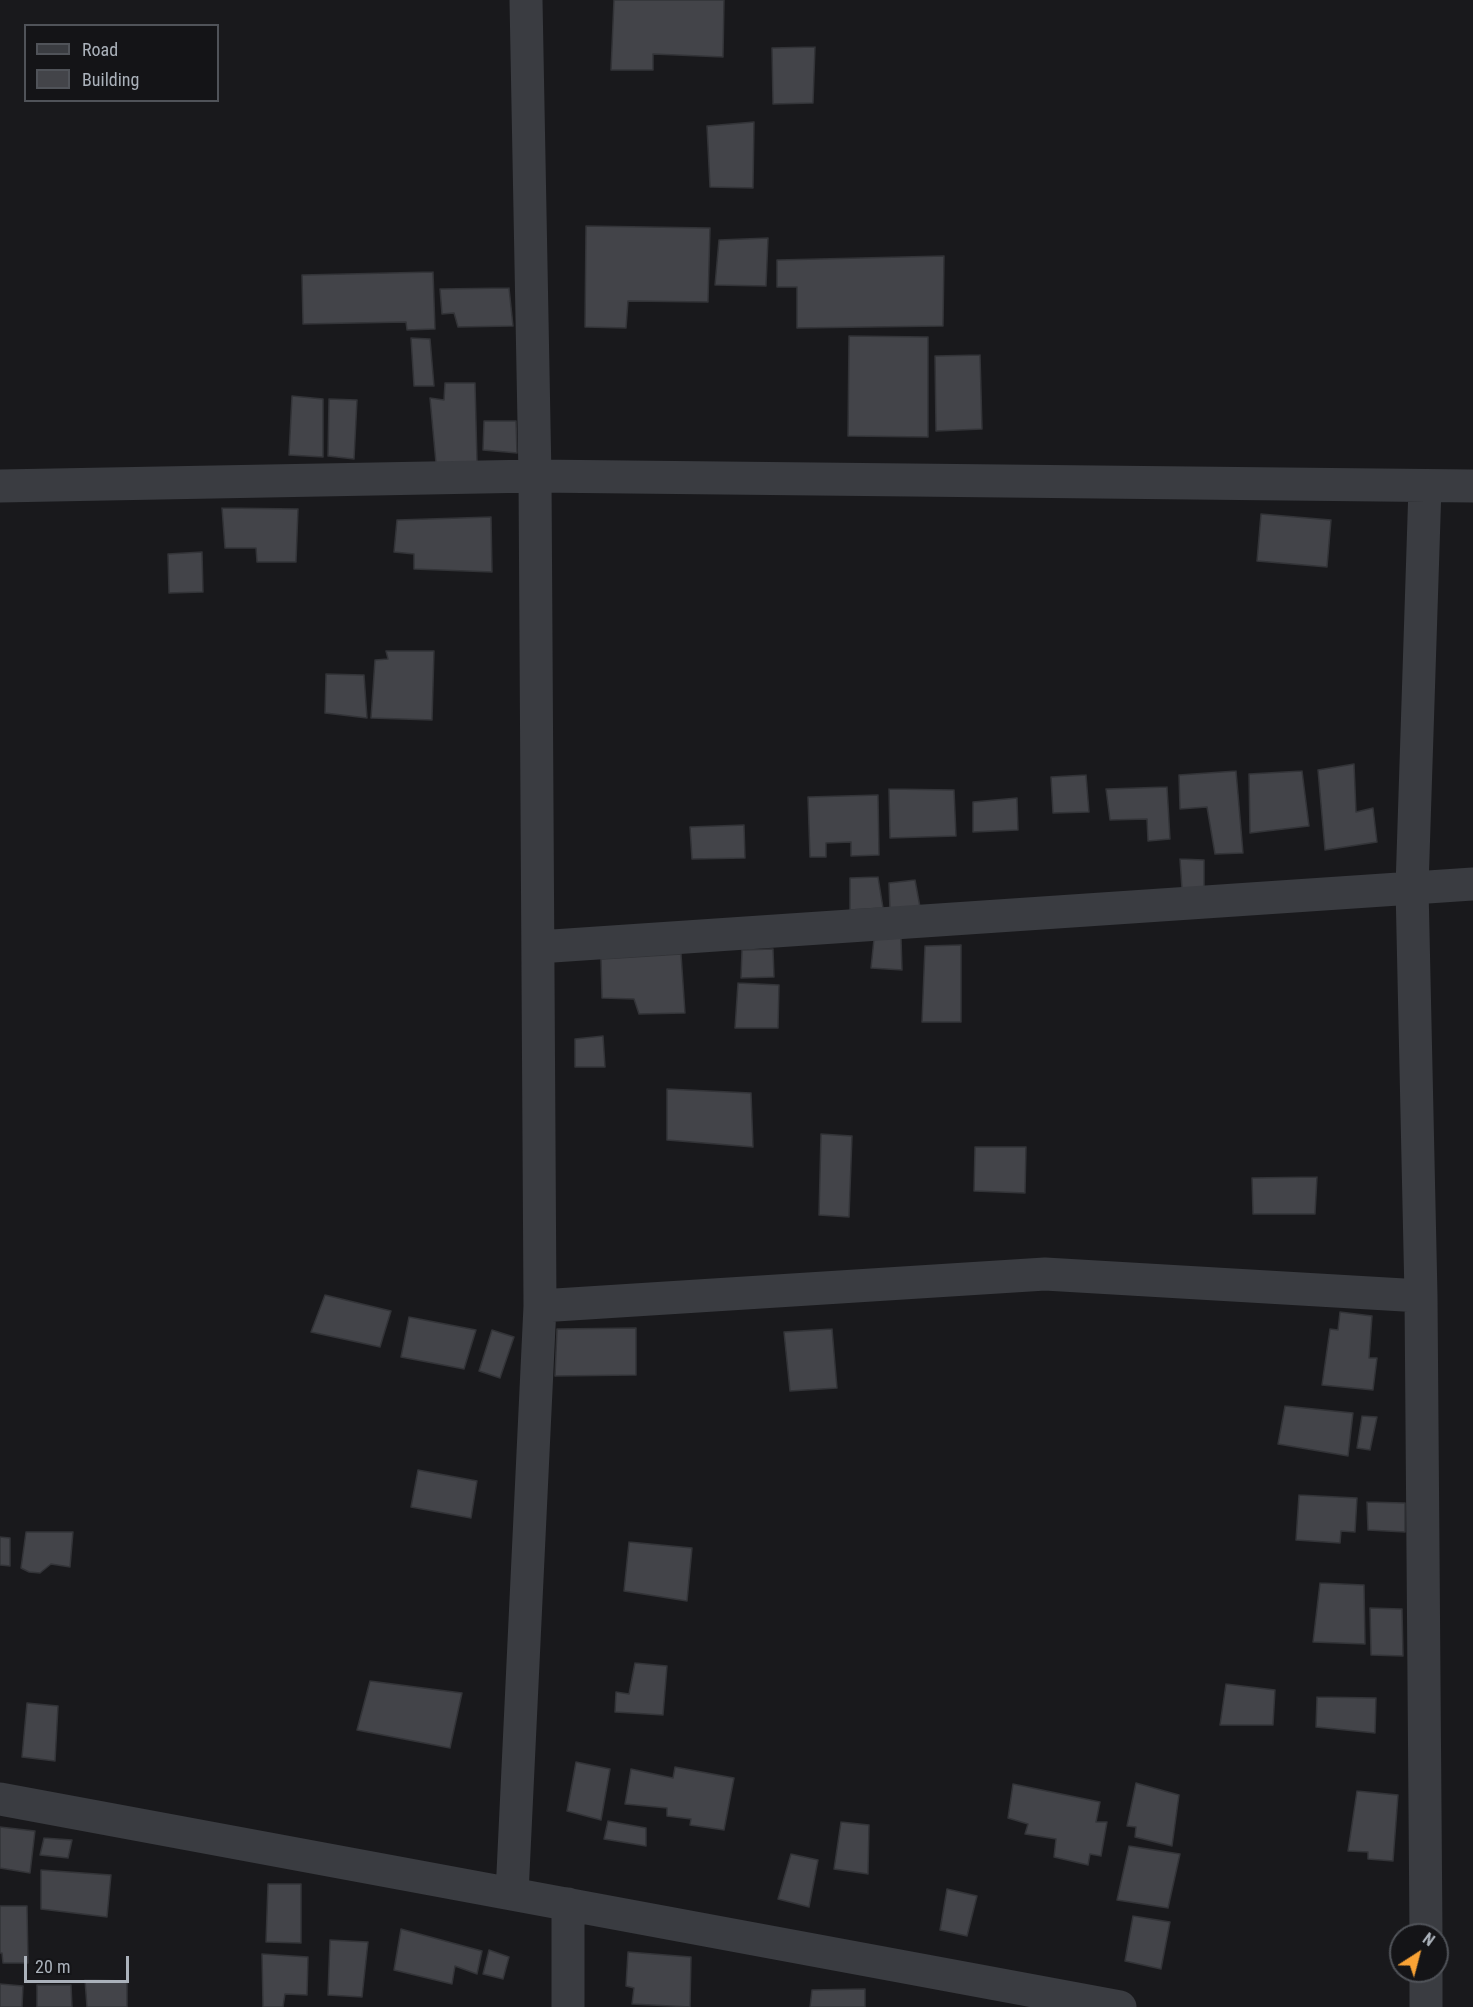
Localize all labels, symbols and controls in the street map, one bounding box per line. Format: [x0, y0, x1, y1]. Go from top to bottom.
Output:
legend [24, 24, 219, 102]
text: Road [82, 39, 118, 60]
text: Building [82, 69, 139, 90]
north arrow [1389, 1923, 1449, 1983]
text: N [1419, 1929, 1438, 1950]
scale bar [27, 1944, 132, 1982]
text: 20 m [35, 1956, 70, 1977]

